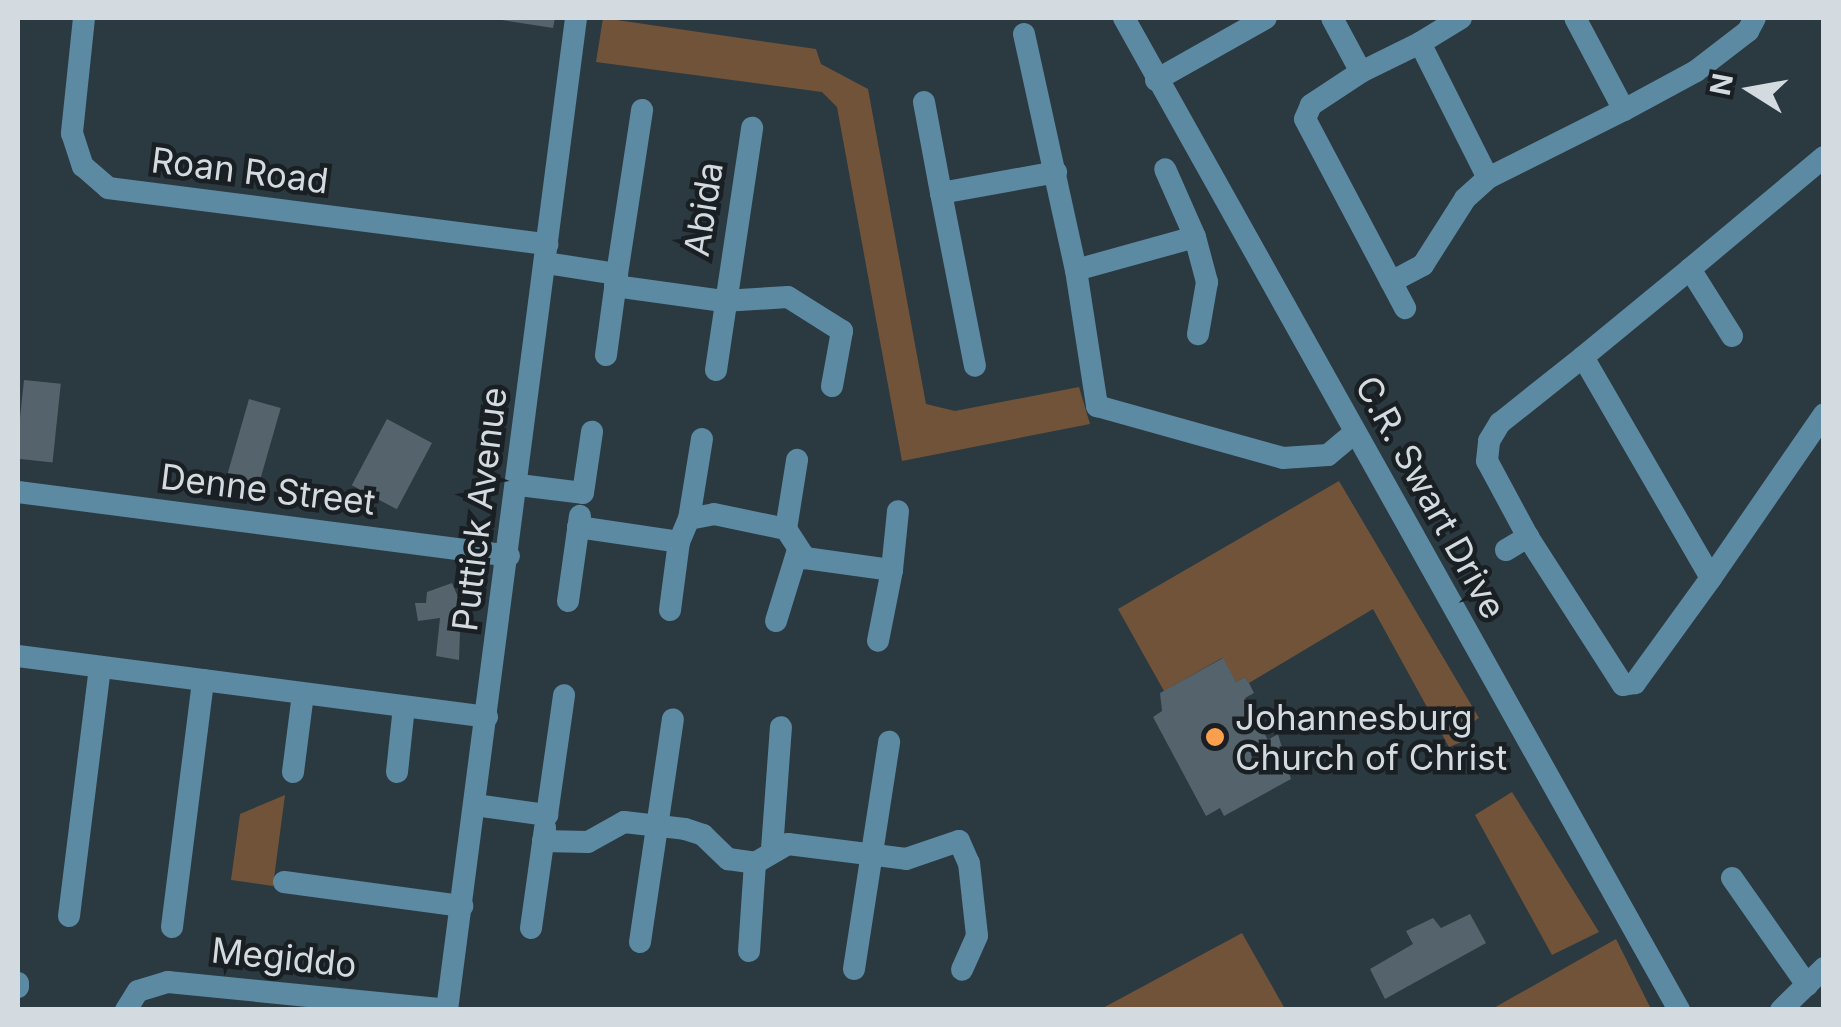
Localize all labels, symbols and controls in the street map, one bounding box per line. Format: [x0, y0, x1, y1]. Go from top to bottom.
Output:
north arrow [1701, 40, 1801, 140]
text: N [1703, 71, 1740, 98]
street label: Roan Road [149, 138, 331, 202]
street label: Abida [675, 159, 731, 259]
street label: C.R. Swart Drive [1347, 368, 1515, 626]
street label: Puttick Avenue [443, 385, 515, 633]
street label: Denne Street [158, 455, 378, 523]
place label: Johannesburg Church of Christ [1235, 696, 1507, 778]
marker: Johannesburg Church of Christ [1204, 726, 1226, 748]
street label: Megiddo [209, 928, 359, 986]

